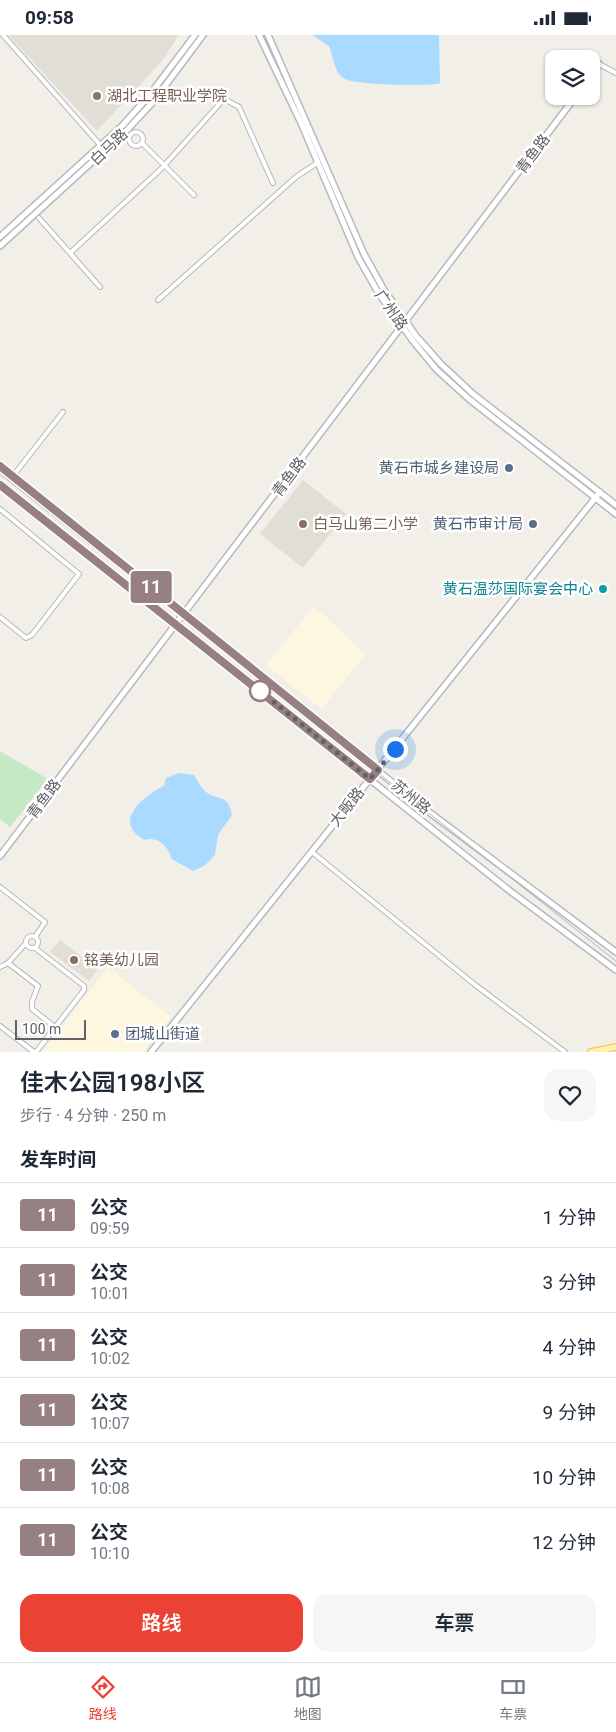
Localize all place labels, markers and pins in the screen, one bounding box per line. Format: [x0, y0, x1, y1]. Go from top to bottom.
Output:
place label: 湖北工程职业学院 [107, 87, 227, 105]
marker: 湖北工程职业学院 [91, 90, 103, 102]
place label: 黄石市城乡建设局 [379, 459, 499, 477]
marker: 黄石市城乡建设局 [503, 462, 515, 474]
place label: 白马山第二小学 [313, 515, 418, 533]
place label: 黄石市审计局 [433, 515, 523, 533]
marker: 白马山第二小学 [297, 518, 309, 530]
marker: 黄石市审计局 [527, 518, 539, 530]
place label: 黄石温莎国际宴会中心 [443, 580, 593, 598]
marker: 黄石温莎国际宴会中心 [597, 583, 609, 595]
unlabelled marker [249, 680, 271, 702]
place label: 铭美幼儿园 [84, 951, 159, 969]
marker: 铭美幼儿园 [68, 954, 80, 966]
place label: 团城山街道 [125, 1025, 200, 1043]
marker: 团城山街道 [109, 1028, 121, 1040]

